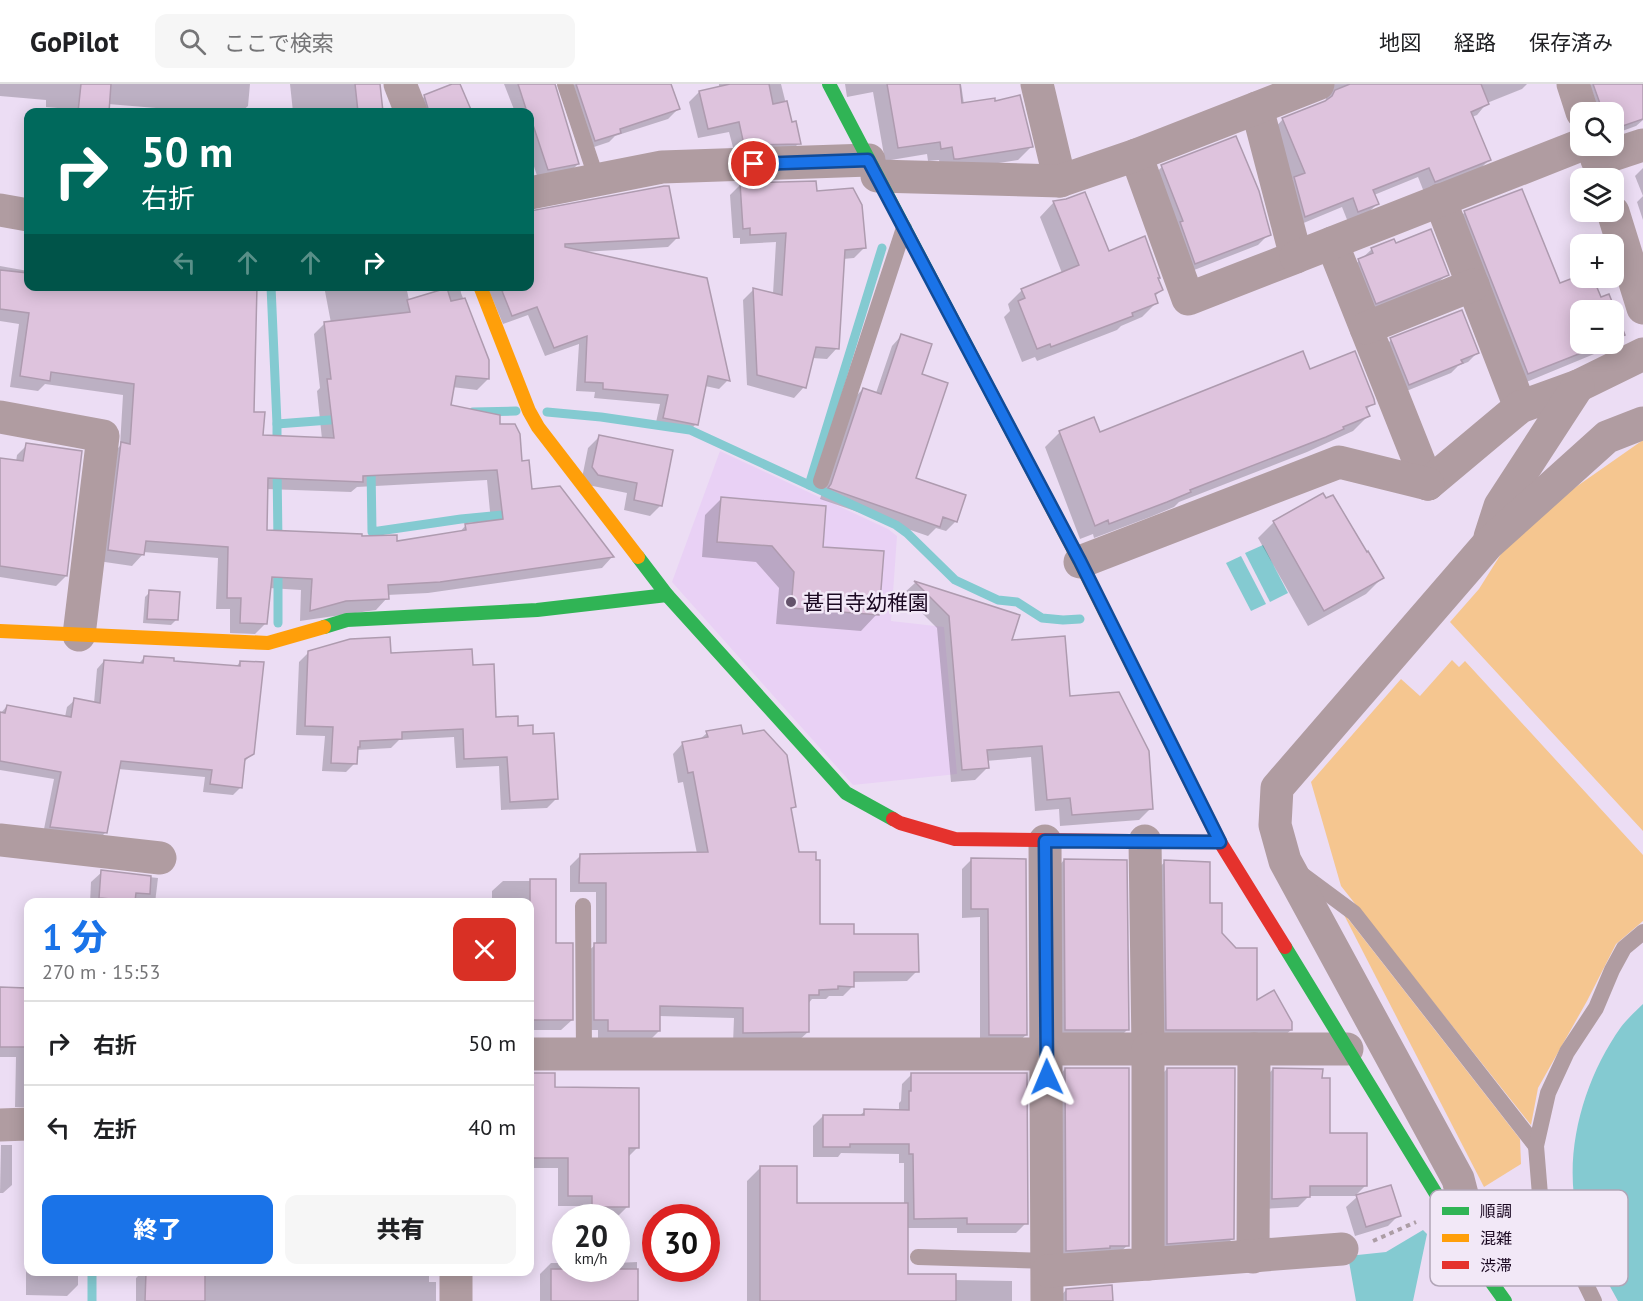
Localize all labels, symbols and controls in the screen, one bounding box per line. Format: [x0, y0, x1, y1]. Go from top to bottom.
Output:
search box [155, 14, 575, 68]
text: GoPilot [30, 23, 119, 60]
icon: search [176, 25, 209, 58]
text: ここで検索 [224, 29, 334, 57]
text: 地図 [1379, 29, 1421, 56]
text: 経路 [1454, 29, 1496, 56]
text: 保存済み [1529, 29, 1613, 56]
map controls [1570, 102, 1624, 354]
button: search [1570, 102, 1624, 156]
text: 50 m [141, 124, 233, 179]
icon: right [42, 132, 120, 210]
pin [728, 138, 779, 189]
icon: arrive [737, 147, 770, 180]
button: layers [1570, 168, 1624, 222]
text: 右折 [141, 181, 195, 215]
button: + [1570, 234, 1624, 288]
icon: left [168, 246, 201, 279]
icon: ahead [231, 246, 264, 279]
icon: ahead [294, 246, 327, 279]
icon: right [357, 246, 390, 279]
button: − [1570, 300, 1624, 354]
place label: 甚目寺幼稚園 [803, 589, 929, 616]
marker: 甚目寺幼稚園 [784, 595, 798, 609]
text: 1 分 [42, 913, 108, 960]
button: close [453, 918, 516, 981]
text: 270 m · 15:53 [42, 959, 160, 985]
icon: right [42, 1027, 75, 1060]
text: 50 m [468, 1029, 516, 1057]
text: 右折 [93, 1031, 137, 1059]
position arrow [1015, 1045, 1079, 1109]
icon: left [42, 1111, 75, 1144]
text: 40 m [468, 1113, 516, 1141]
text: 左折 [93, 1115, 137, 1143]
legend [1430, 1190, 1628, 1286]
button: 終了 [42, 1195, 273, 1264]
button: 共有 [285, 1195, 516, 1264]
text: 順調 [1480, 1201, 1512, 1221]
speed limit sign: 30 [642, 1204, 720, 1282]
text: 20 [574, 1216, 608, 1255]
text: 混雑 [1480, 1228, 1512, 1248]
text: km/h [575, 1249, 607, 1268]
text: 渋滞 [1480, 1255, 1512, 1275]

